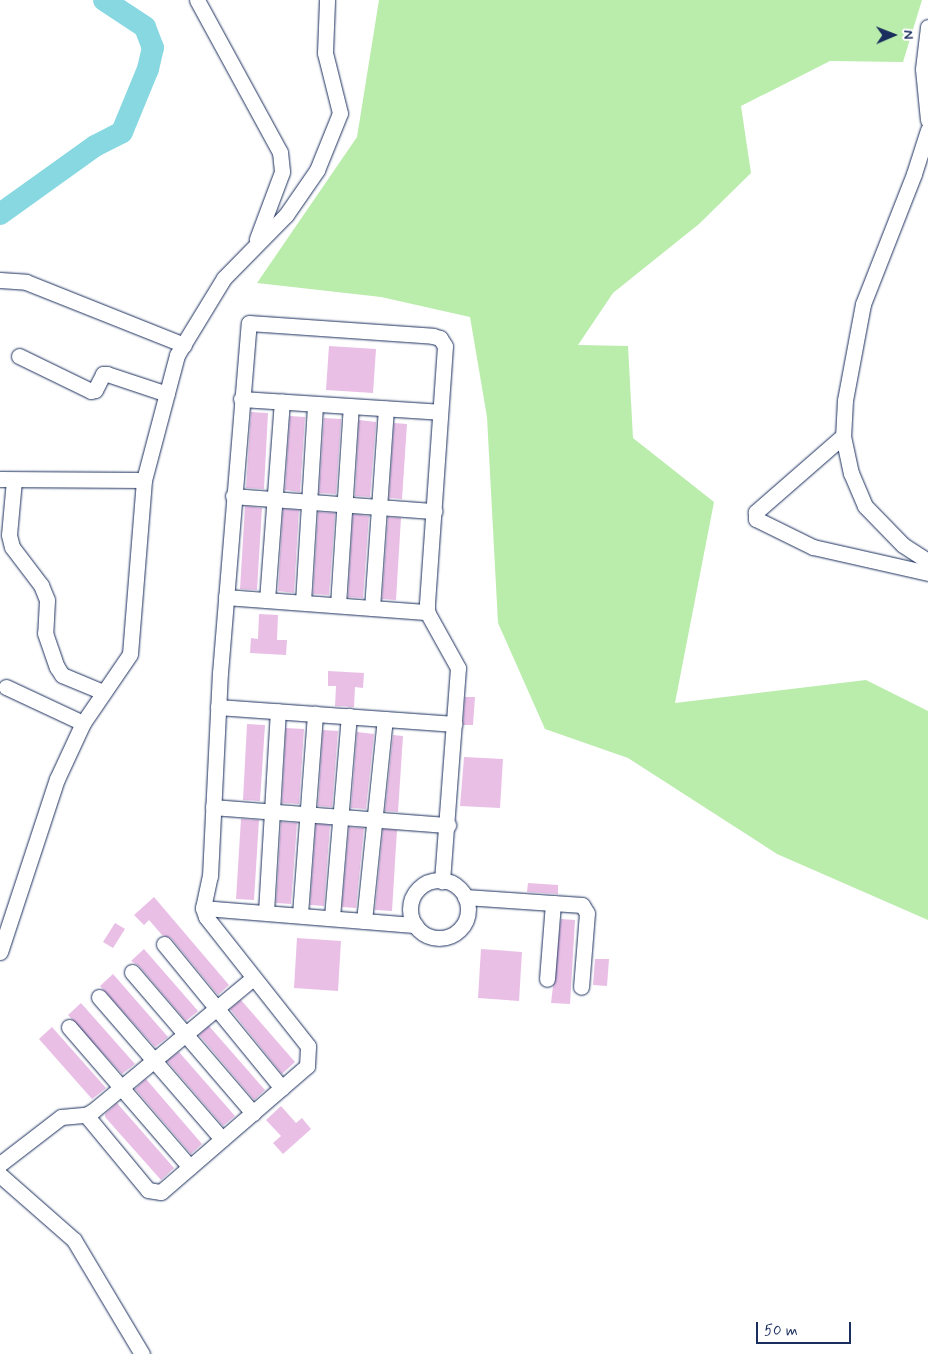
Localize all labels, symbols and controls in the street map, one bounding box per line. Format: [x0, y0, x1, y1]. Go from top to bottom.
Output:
north arrow [868, 10, 918, 60]
text: N [899, 30, 917, 40]
scale bar [758, 1312, 853, 1344]
text: 50 m [764, 1321, 798, 1341]

